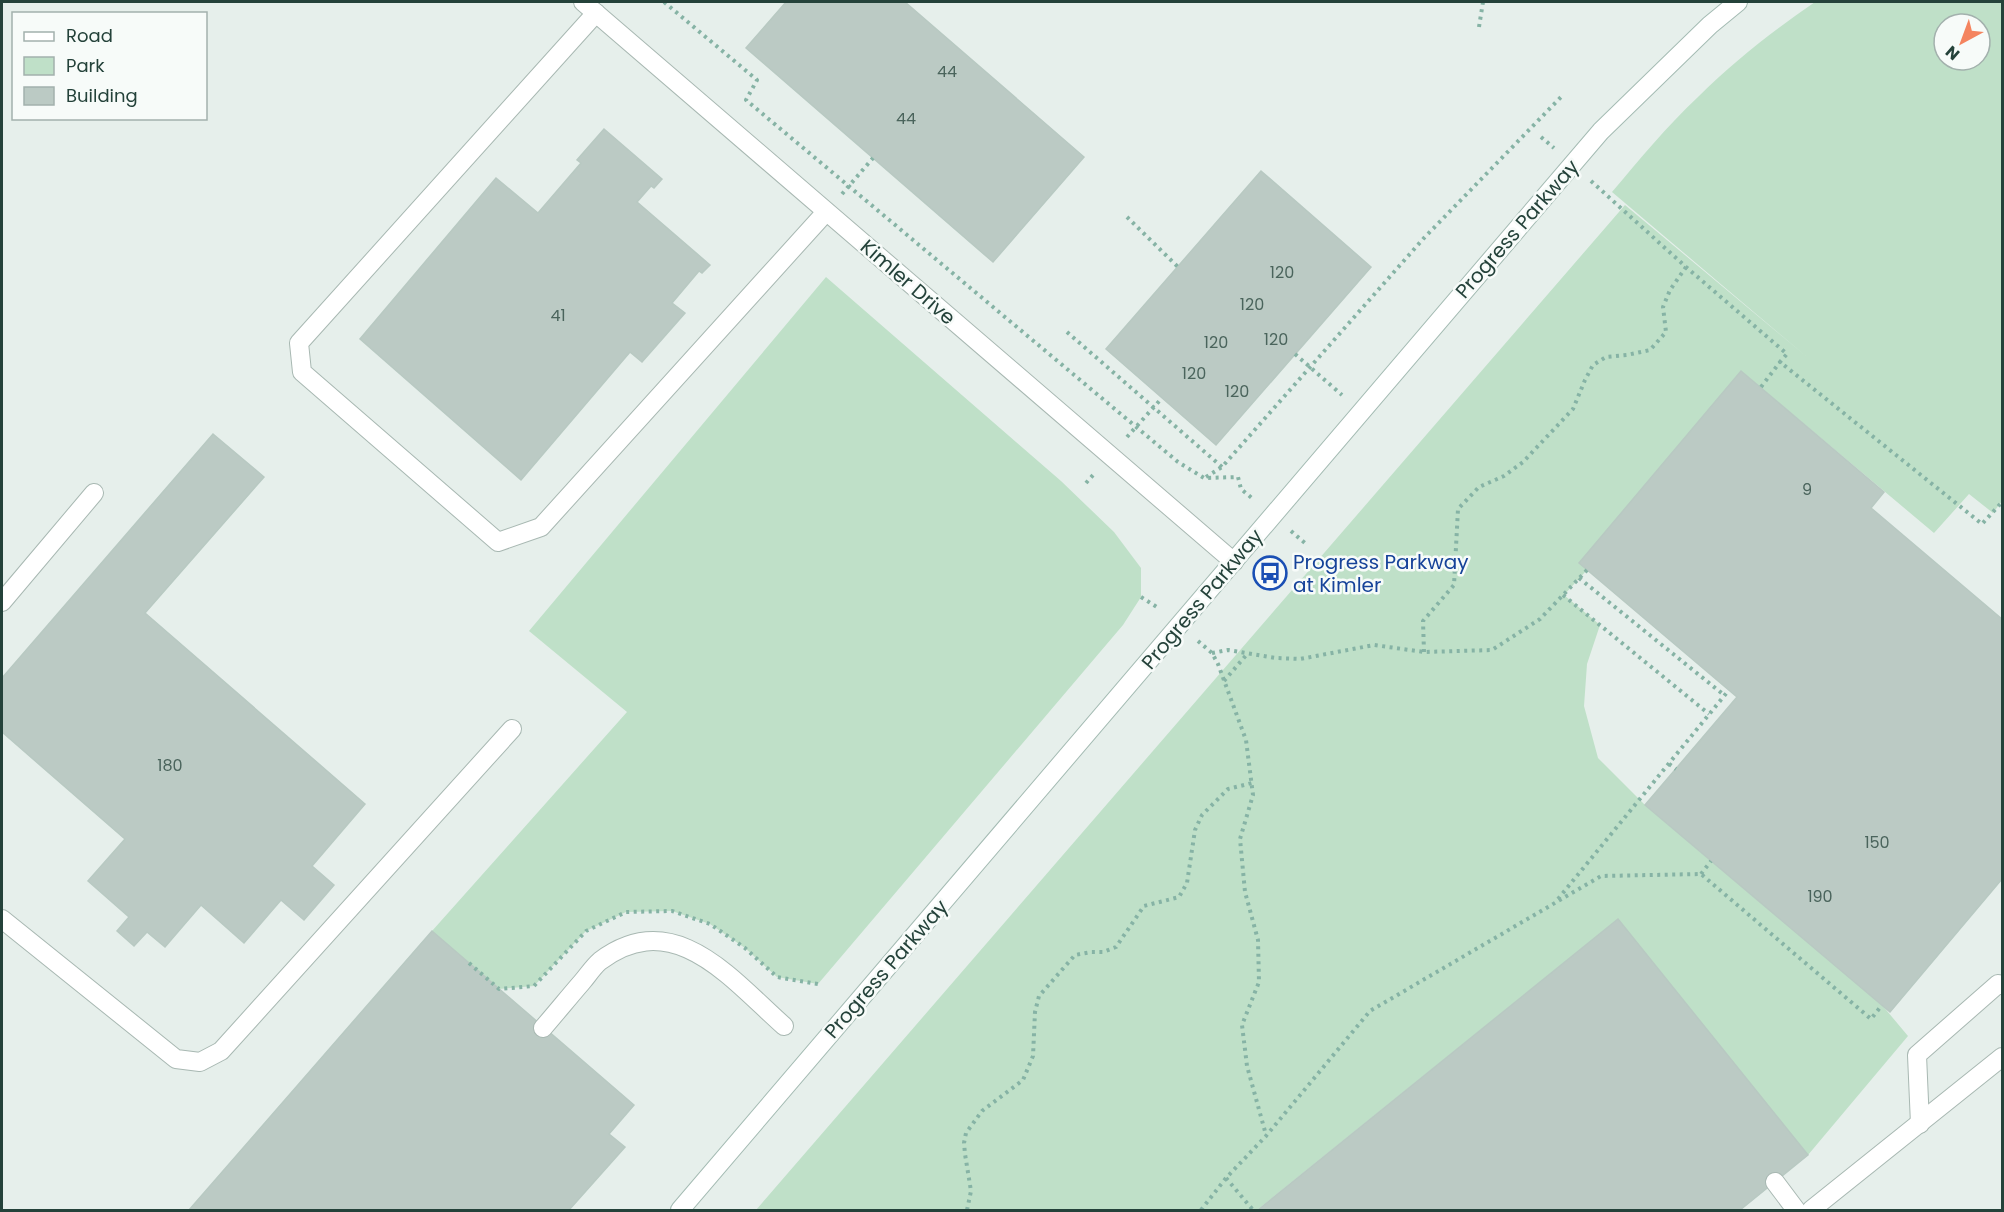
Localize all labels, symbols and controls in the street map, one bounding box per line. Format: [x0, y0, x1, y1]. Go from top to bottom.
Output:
legend [12, 12, 207, 120]
north arrow [1932, 12, 1992, 72]
text: Road [66, 23, 113, 48]
text: N [1940, 40, 1965, 66]
text: Park [66, 53, 105, 78]
house number: 44 [937, 60, 957, 83]
text: Building [66, 83, 138, 108]
house number: 44 [896, 107, 916, 130]
street label: Progress Parkway [1449, 154, 1585, 304]
street label: Kimler Drive [854, 233, 962, 331]
house number: 120 [1270, 261, 1294, 284]
house number: 120 [1240, 293, 1264, 316]
house number: 41 [550, 304, 566, 327]
house number: 120 [1264, 328, 1288, 351]
house number: 120 [1204, 331, 1228, 354]
house number: 120 [1182, 362, 1206, 385]
house number: 120 [1225, 380, 1249, 403]
house number: 9 [1802, 478, 1812, 501]
street label: Progress Parkway [1135, 523, 1269, 675]
place label: Progress Parkway at Kimler [1293, 548, 1468, 599]
bus stop icon: Progress Parkway at Kimler [1252, 555, 1288, 591]
house number: 180 [157, 754, 183, 777]
house number: 150 [1864, 831, 1890, 854]
house number: 190 [1807, 885, 1833, 908]
street label: Progress Parkway [818, 894, 954, 1044]

